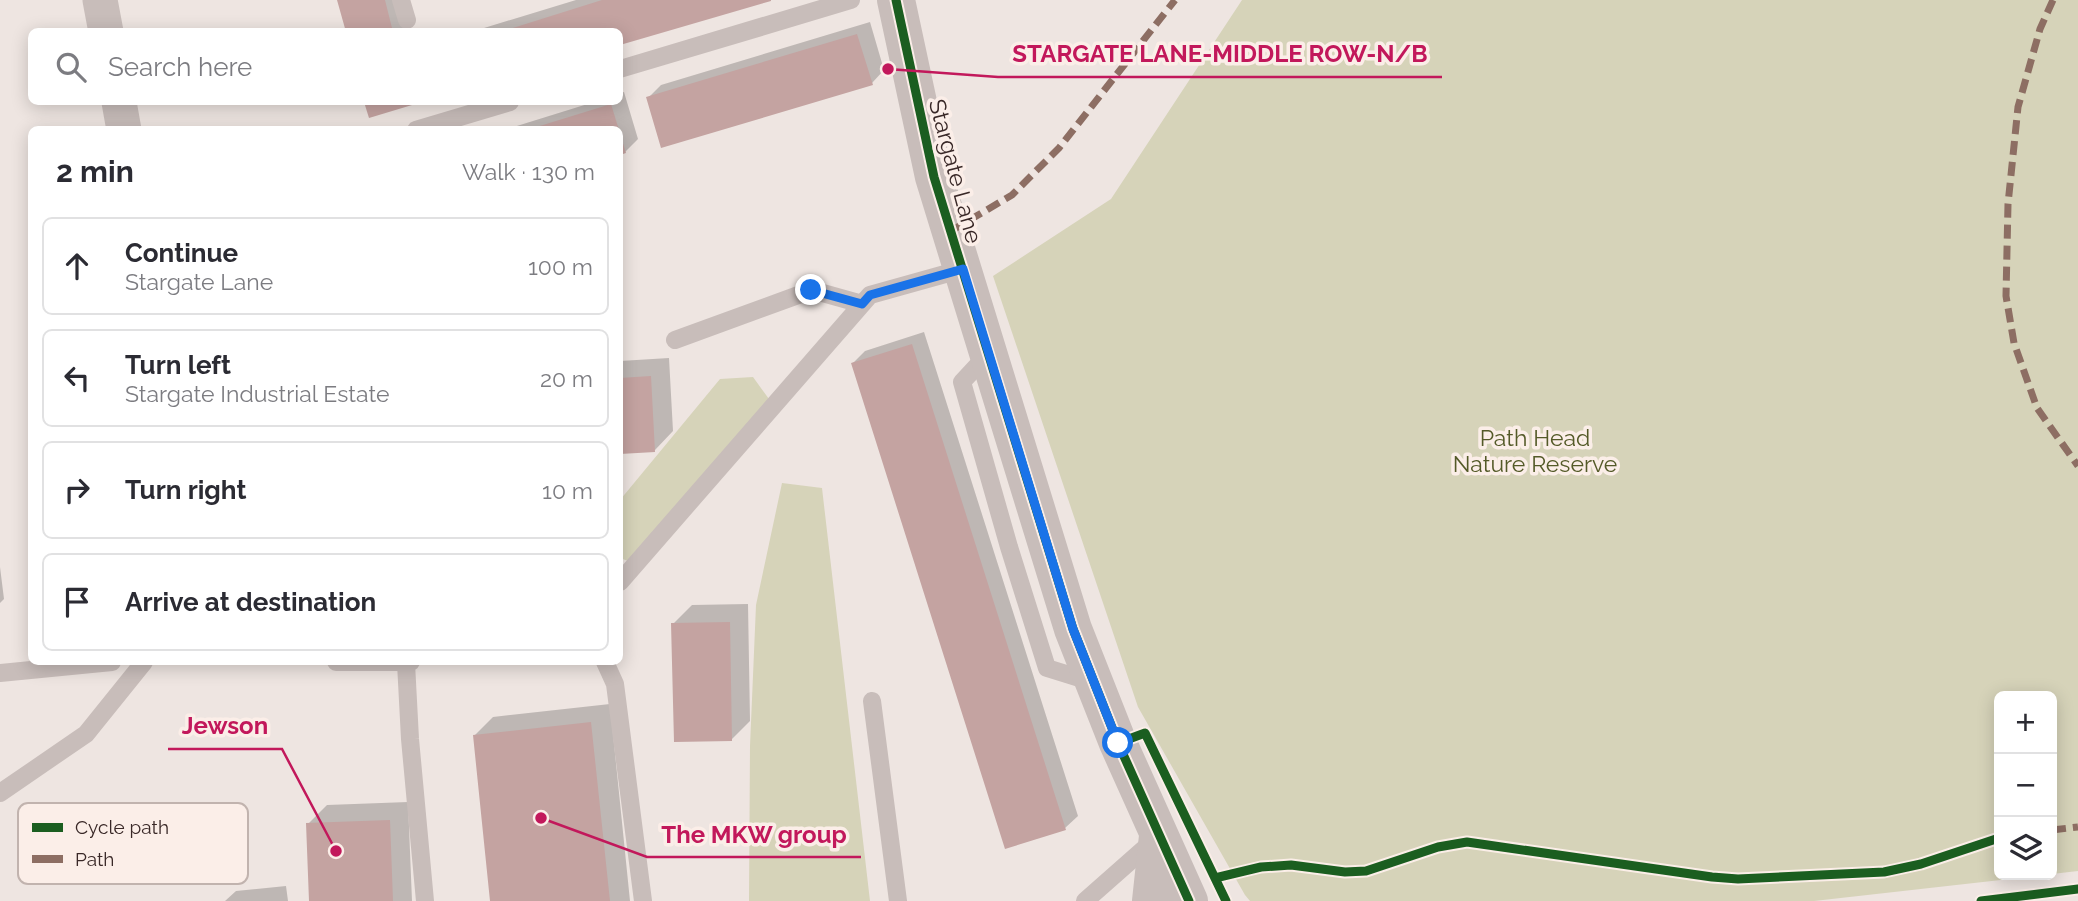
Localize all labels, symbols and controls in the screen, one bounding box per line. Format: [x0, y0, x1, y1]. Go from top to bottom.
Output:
search box [28, 28, 623, 105]
callout: STARGATE LANE-MIDDLE ROW-N/B [998, 32, 1442, 77]
text: STARGATE LANE-MIDDLE ROW-N/B [1012, 39, 1428, 68]
icon: search [52, 48, 90, 86]
text: Search here [108, 52, 252, 82]
street label: Stargate Lane [924, 96, 988, 246]
text: 2 min [56, 154, 134, 189]
text: Walk · 130 m [462, 158, 595, 185]
text: Continue [125, 238, 238, 268]
icon: ahead [58, 247, 96, 285]
text: 100 m [528, 253, 593, 280]
text: Stargate Lane [125, 268, 273, 295]
route end [795, 274, 826, 305]
text: Turn left [125, 350, 231, 380]
icon: left [58, 359, 96, 397]
text: 20 m [540, 365, 593, 392]
text: Stargate Industrial Estate [125, 380, 389, 407]
park label: Path Head Nature Reserve [1453, 424, 1617, 477]
icon: right [58, 471, 96, 509]
text: Turn right [125, 475, 246, 505]
text: 10 m [542, 477, 593, 504]
icon: arrive [58, 583, 96, 621]
text: Arrive at destination [125, 587, 376, 617]
map controls [1994, 691, 2057, 880]
button: + [1994, 691, 2057, 754]
callout: Jewson [168, 704, 282, 749]
text: Jewson [182, 711, 268, 740]
route start [1102, 727, 1133, 758]
button: − [1994, 754, 2057, 817]
legend [18, 803, 248, 884]
callout: The MKW group [647, 812, 861, 857]
text: Cycle path [75, 816, 169, 838]
button: layers [1994, 817, 2057, 880]
text: The MKW group [661, 820, 847, 849]
text: Path [75, 848, 114, 870]

